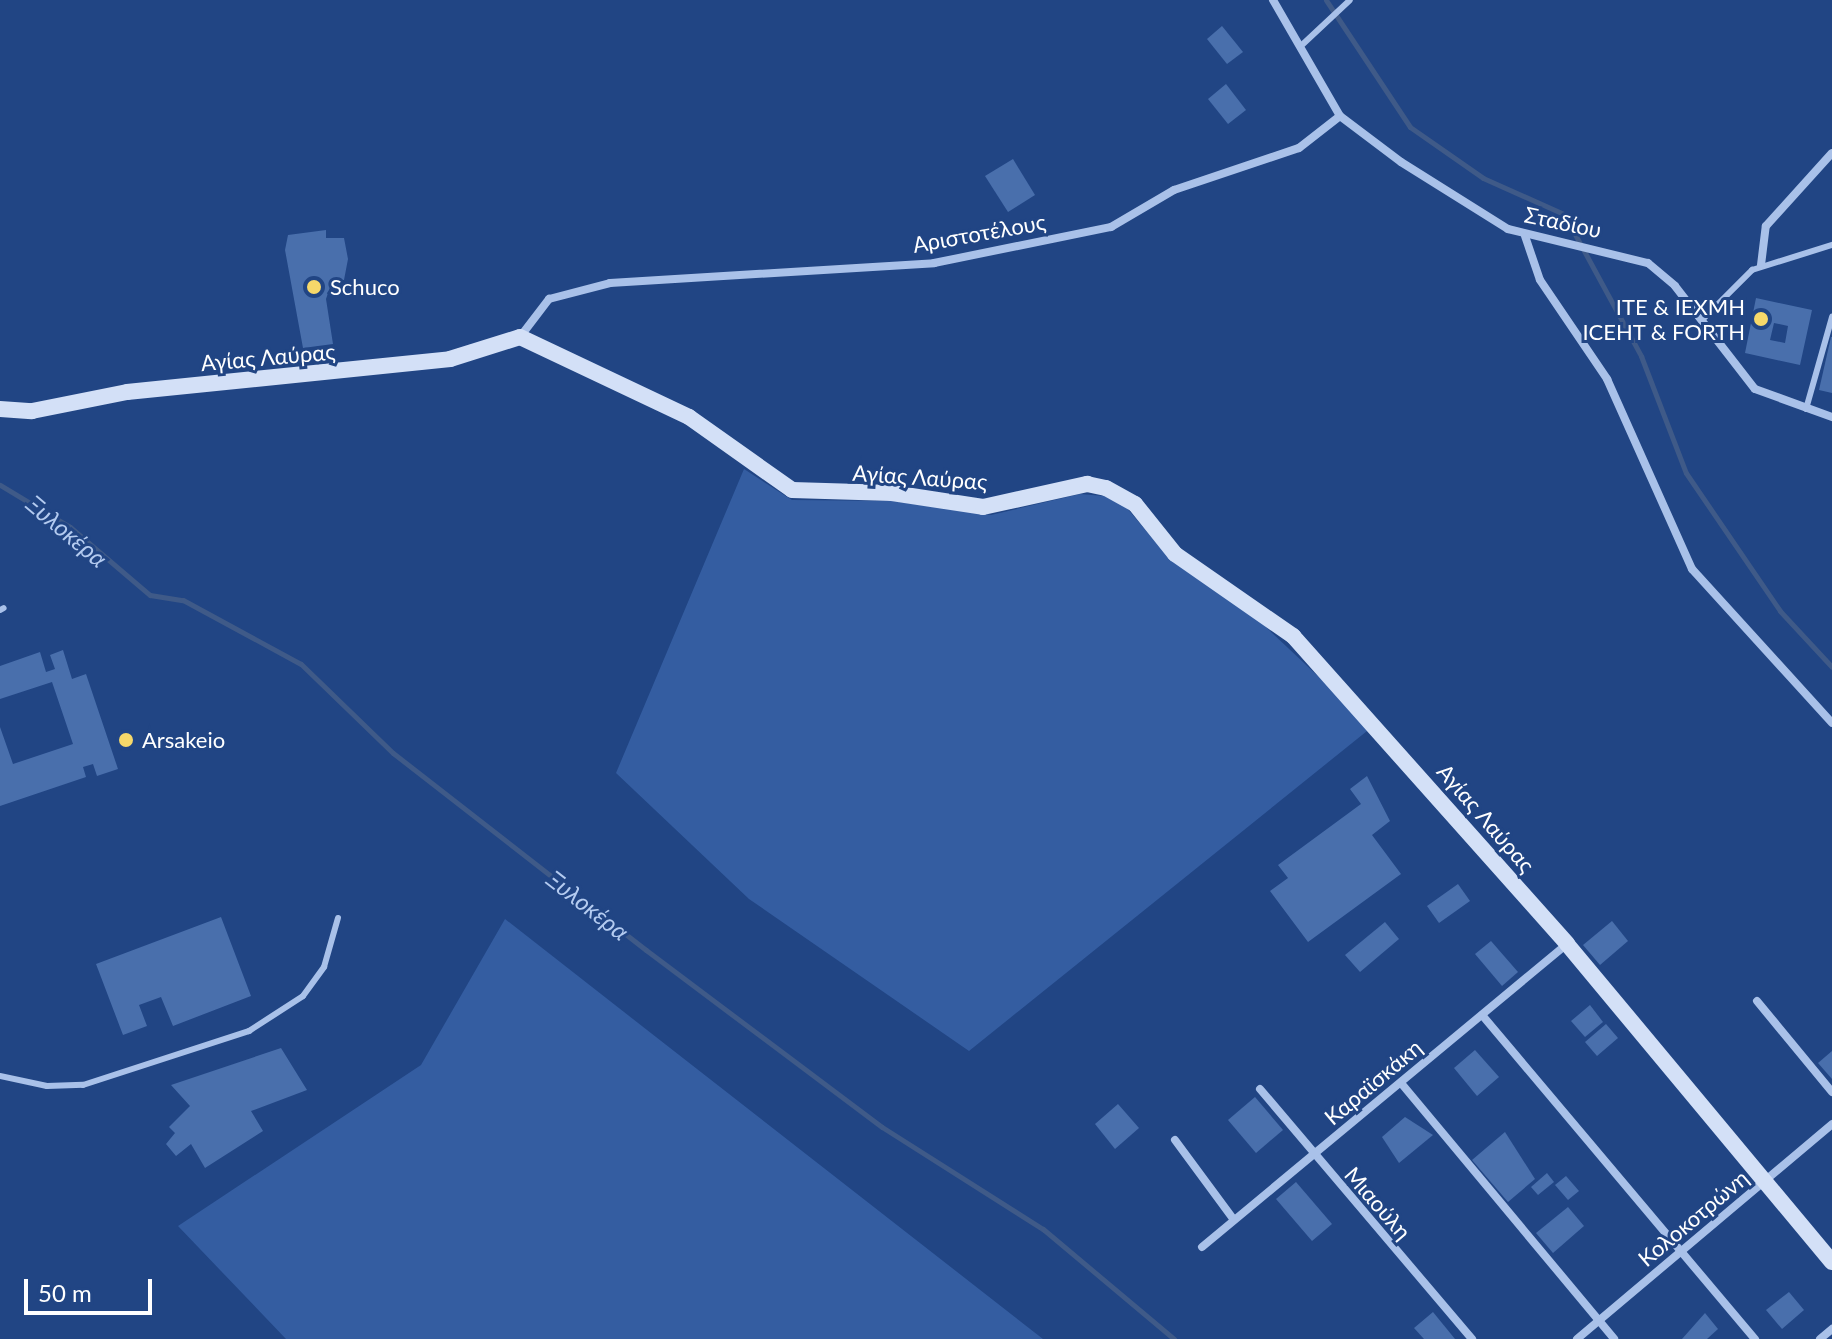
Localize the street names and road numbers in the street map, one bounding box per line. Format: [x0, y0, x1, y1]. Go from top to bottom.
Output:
street label: Σταδίου [1522, 201, 1604, 243]
street label: Αριστοτέλους [910, 208, 1048, 258]
street label: Αγίας Λαύρας [199, 338, 337, 376]
street label: Αγίας Λαύρας [851, 459, 989, 495]
street label: Αγίας Λαύρας [1432, 758, 1540, 878]
street label: Καραϊσκάκη [1319, 1034, 1427, 1130]
street label: Μιαούλη [1339, 1161, 1417, 1245]
street label: Κολοκοτρώνη [1633, 1164, 1753, 1272]

